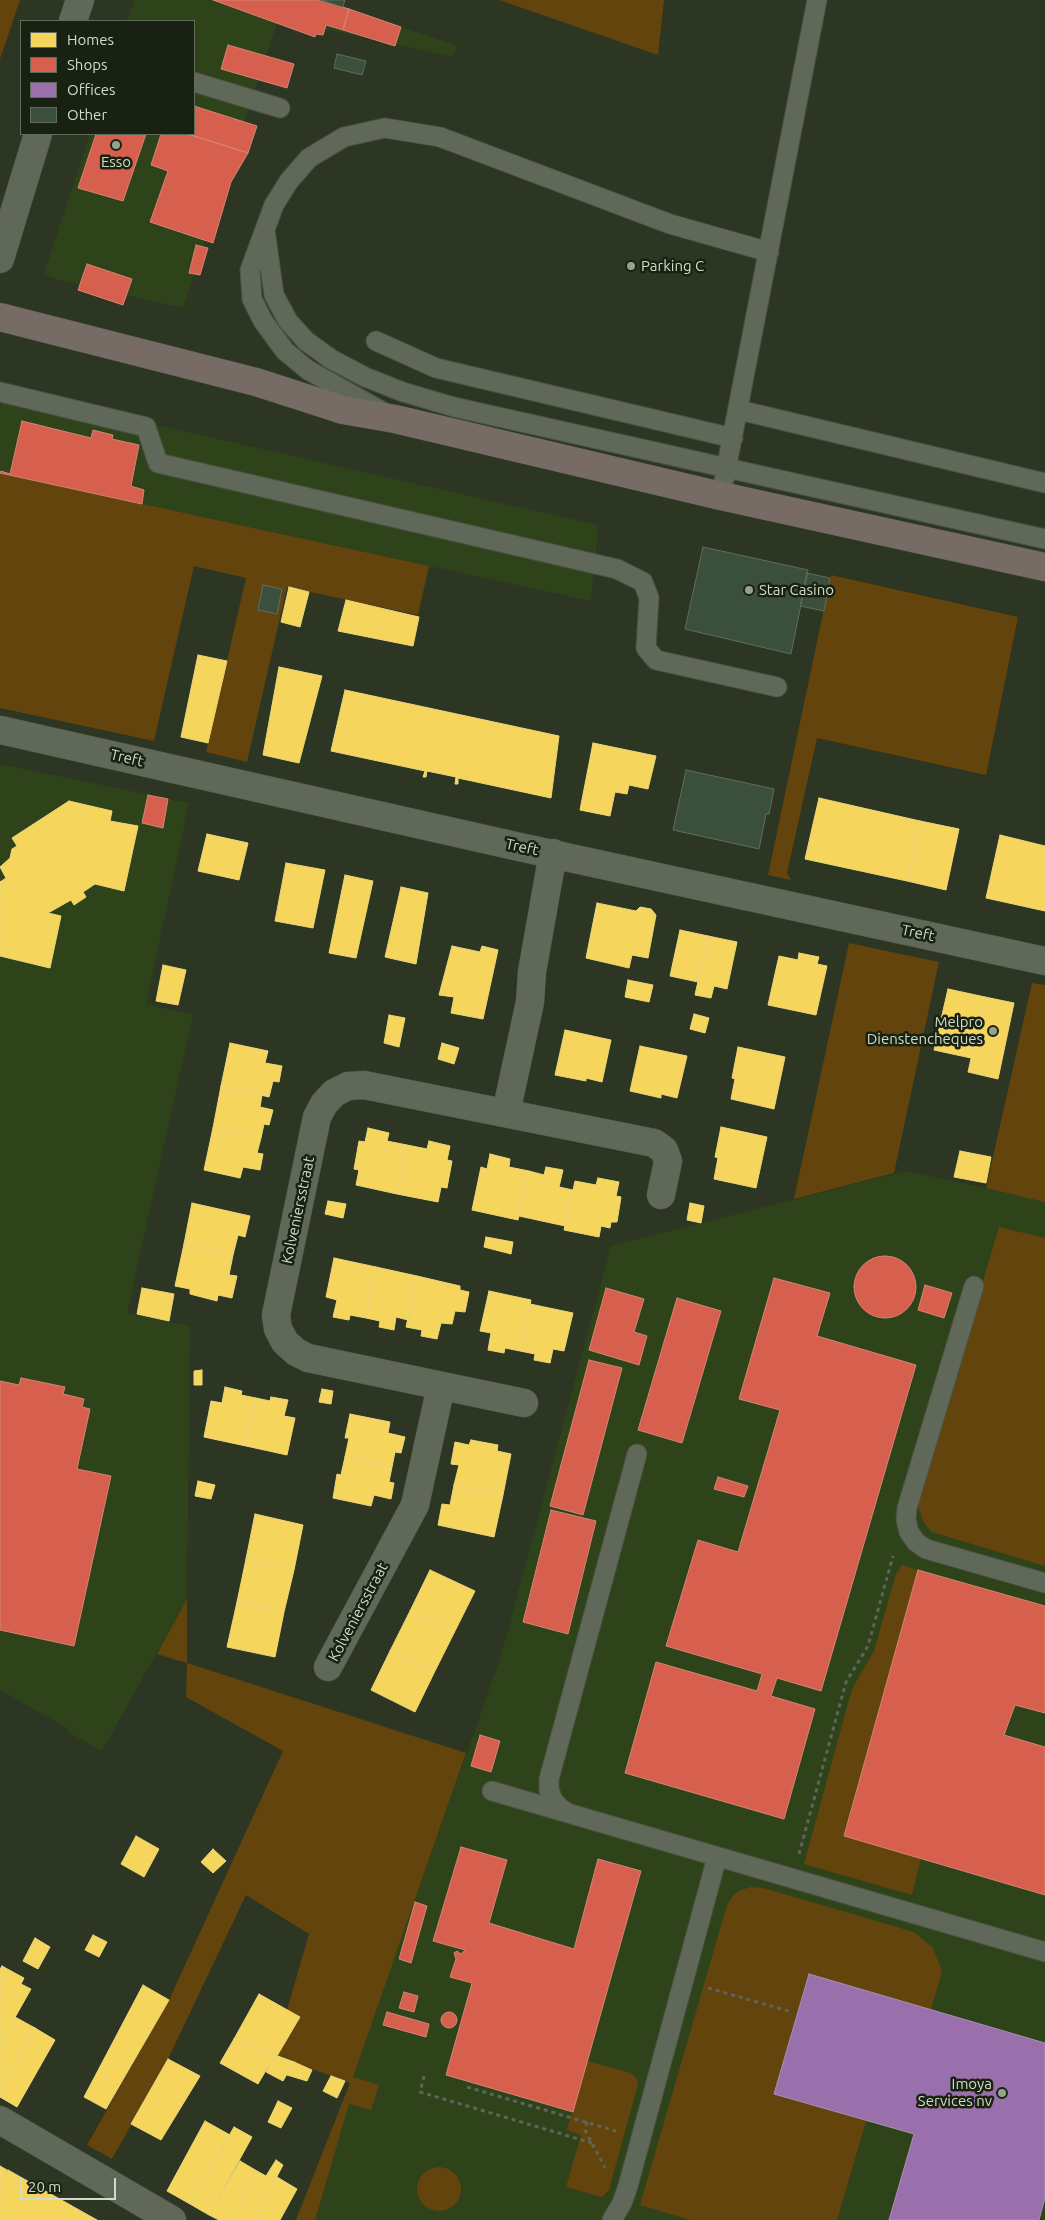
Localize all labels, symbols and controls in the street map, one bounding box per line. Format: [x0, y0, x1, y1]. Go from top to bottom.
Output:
legend [20, 20, 195, 135]
text: Homes [67, 31, 114, 48]
text: Shops [67, 56, 108, 73]
text: Offices [67, 81, 115, 98]
text: Other [67, 106, 107, 123]
marker: Esso [110, 139, 122, 151]
place label: Esso [101, 153, 131, 171]
place label: Parking C [641, 257, 704, 275]
marker: Parking C [625, 260, 637, 272]
place label: Star Casino [759, 581, 834, 599]
marker: Star Casino [743, 584, 755, 596]
street label: Treft [109, 745, 145, 771]
street label: Treft [504, 835, 540, 859]
street label: Treft [900, 921, 936, 945]
place label: Melpro Dienstencheques [867, 1013, 983, 1048]
marker: Melpro Dienstencheques [987, 1025, 999, 1037]
street label: Kolveniersstraat [278, 1155, 318, 1265]
street label: Kolveniersstraat [324, 1560, 392, 1664]
place label: Imoya Services nv [918, 2075, 992, 2110]
marker: Imoya Services nv [996, 2087, 1008, 2099]
scale bar [22, 2168, 119, 2200]
text: 20 m [28, 2178, 61, 2195]

